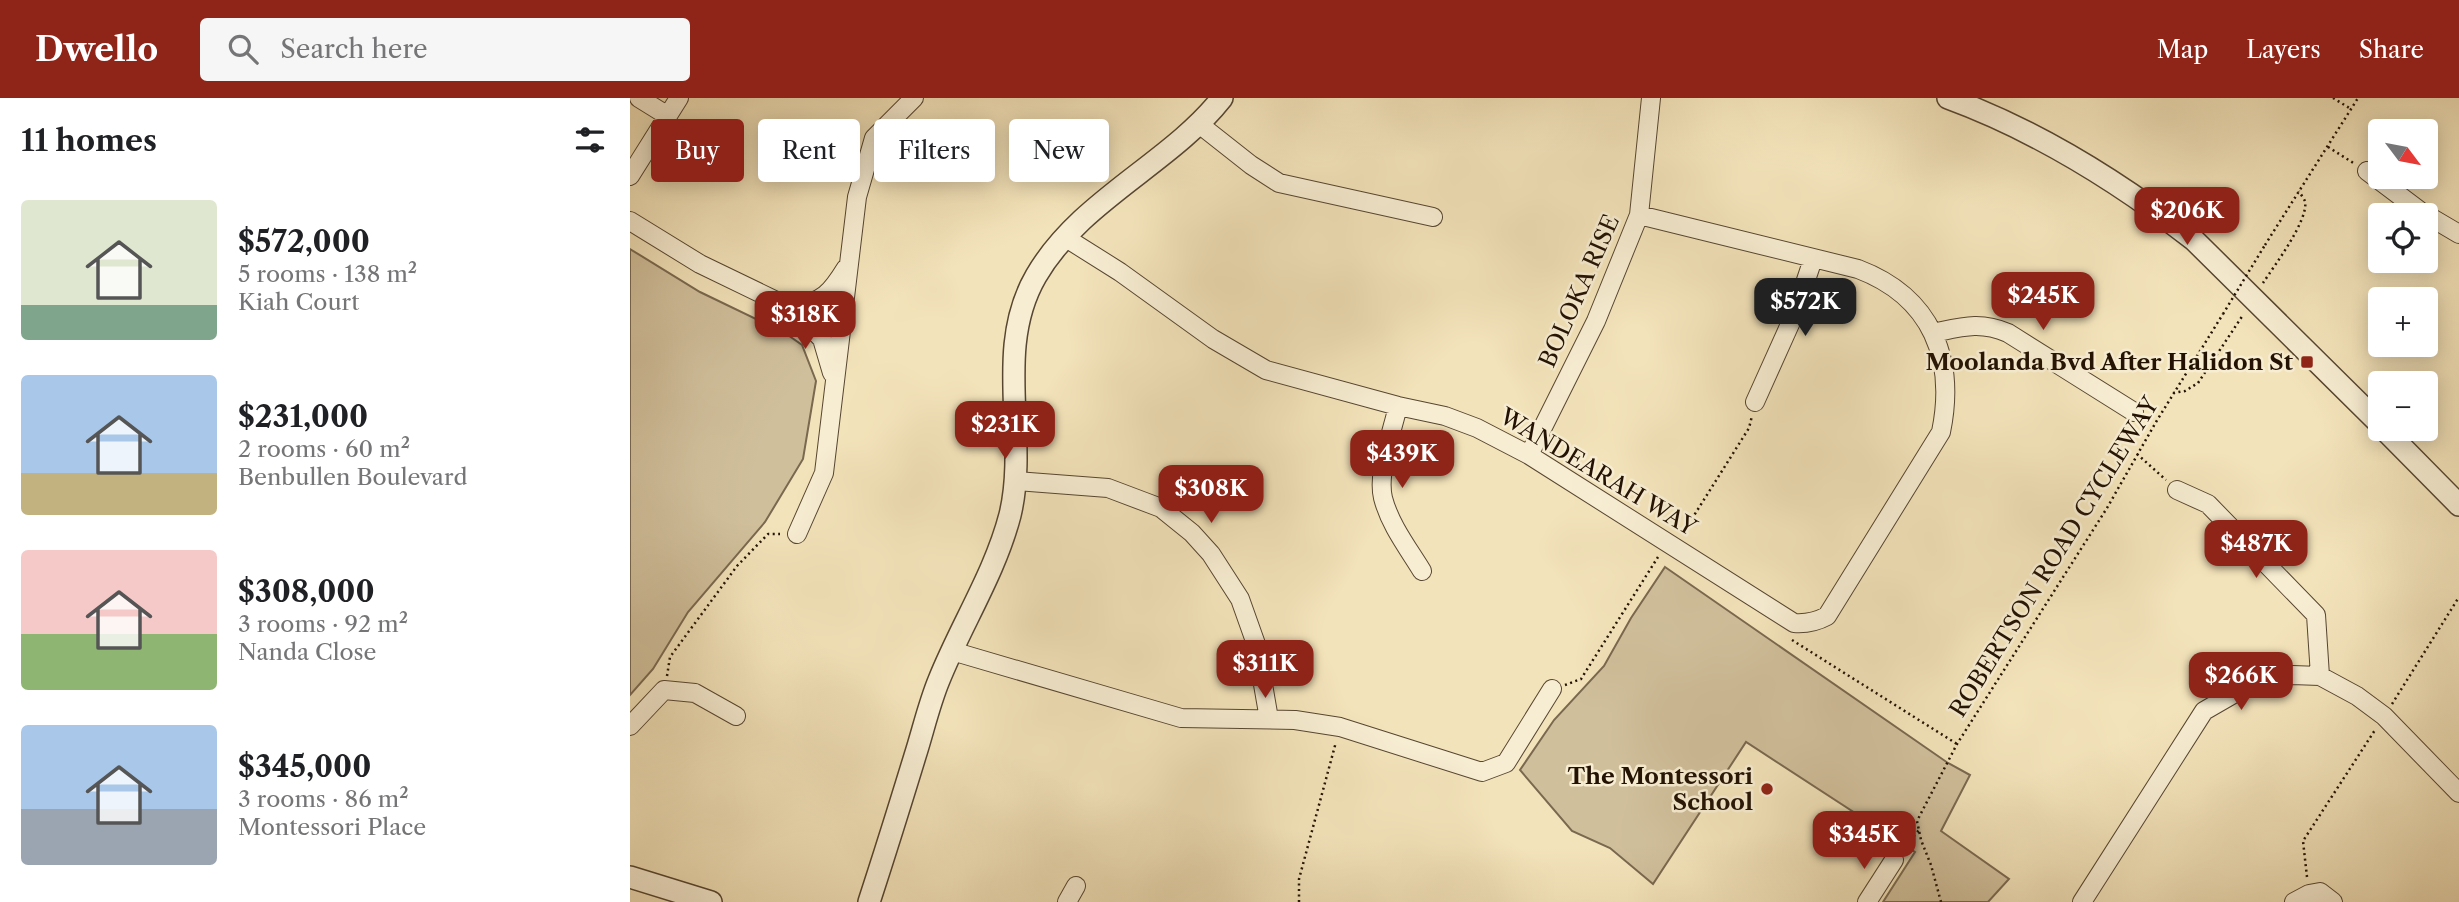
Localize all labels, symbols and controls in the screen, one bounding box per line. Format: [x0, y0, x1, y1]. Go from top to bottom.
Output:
search box [200, 18, 690, 81]
text: Dwello [35, 29, 158, 70]
icon: search [224, 30, 262, 68]
text: Search here [280, 33, 428, 65]
text: Map [2157, 35, 2208, 64]
text: Layers [2246, 35, 2321, 64]
text: Share [2359, 35, 2424, 64]
chip: Buy [651, 119, 744, 182]
chip: Rent [758, 119, 860, 182]
chip: Filters [874, 119, 995, 182]
chip: New [1009, 119, 1109, 182]
north arrow [2368, 119, 2438, 189]
map controls [2368, 119, 2438, 441]
icon: filters [571, 121, 609, 159]
text: 11 homes [21, 122, 157, 159]
pin: $206K [2138, 188, 2236, 247]
text: $206K [2150, 196, 2224, 224]
button: locate [2368, 203, 2438, 273]
street label: BOLOKA RISE [1533, 210, 1625, 372]
text: $572,000 [238, 223, 370, 260]
icon: home [77, 228, 161, 312]
text: 5 rooms · 138 m² [238, 260, 417, 288]
pin: $245K [1994, 272, 2092, 332]
pin: $572K [1756, 278, 1854, 338]
text: $245K [2007, 281, 2079, 309]
text: $572K [1770, 287, 1840, 315]
button: + [2368, 287, 2438, 357]
text: Kiah Court [238, 288, 359, 316]
pin: $318K [756, 292, 854, 351]
text: $318K [771, 300, 839, 328]
place label: Moolanda Bvd After Halidon St [1925, 348, 2294, 376]
marker: Moolanda Bvd After Halidon St [2299, 354, 2315, 370]
button: − [2368, 371, 2438, 441]
street label: ROBERTSON ROAD CYCLEWAY [1944, 391, 2165, 722]
text: $231,000 [238, 398, 368, 435]
pin: $231K [956, 402, 1054, 461]
street label: WANDEARAH WAY [1494, 402, 1702, 542]
icon: home [77, 403, 161, 487]
text: $231K [971, 410, 1039, 438]
pin: $439K [1353, 430, 1451, 490]
text: 2 rooms · 60 m² [238, 435, 410, 463]
text: $439K [1366, 439, 1438, 467]
text: Benbullen Boulevard [238, 463, 467, 491]
pin: $308K [1162, 466, 1260, 525]
text: $308K [1174, 474, 1248, 502]
pin: $487K [2207, 520, 2305, 580]
text: $487K [2220, 529, 2292, 557]
text: $308,000 [238, 573, 375, 610]
icon: home [77, 578, 161, 662]
text: 3 rooms · 92 m² [238, 610, 408, 638]
text: Nanda Close [238, 638, 377, 666]
pin: $311K [1216, 640, 1314, 700]
text: $311K [1233, 649, 1297, 677]
pin: $266K [2192, 652, 2290, 712]
text: $266K [2205, 661, 2277, 689]
text: $345,000 [238, 748, 371, 785]
icon: home [77, 753, 161, 837]
place label: The Montessori School [1567, 762, 1753, 816]
marker: The Montessori School [1759, 781, 1775, 797]
text: 3 rooms · 86 m² [238, 785, 409, 813]
pin: $345K [1815, 812, 1913, 871]
text: Montessori Place [238, 813, 426, 841]
text: $345K [1829, 820, 1899, 848]

